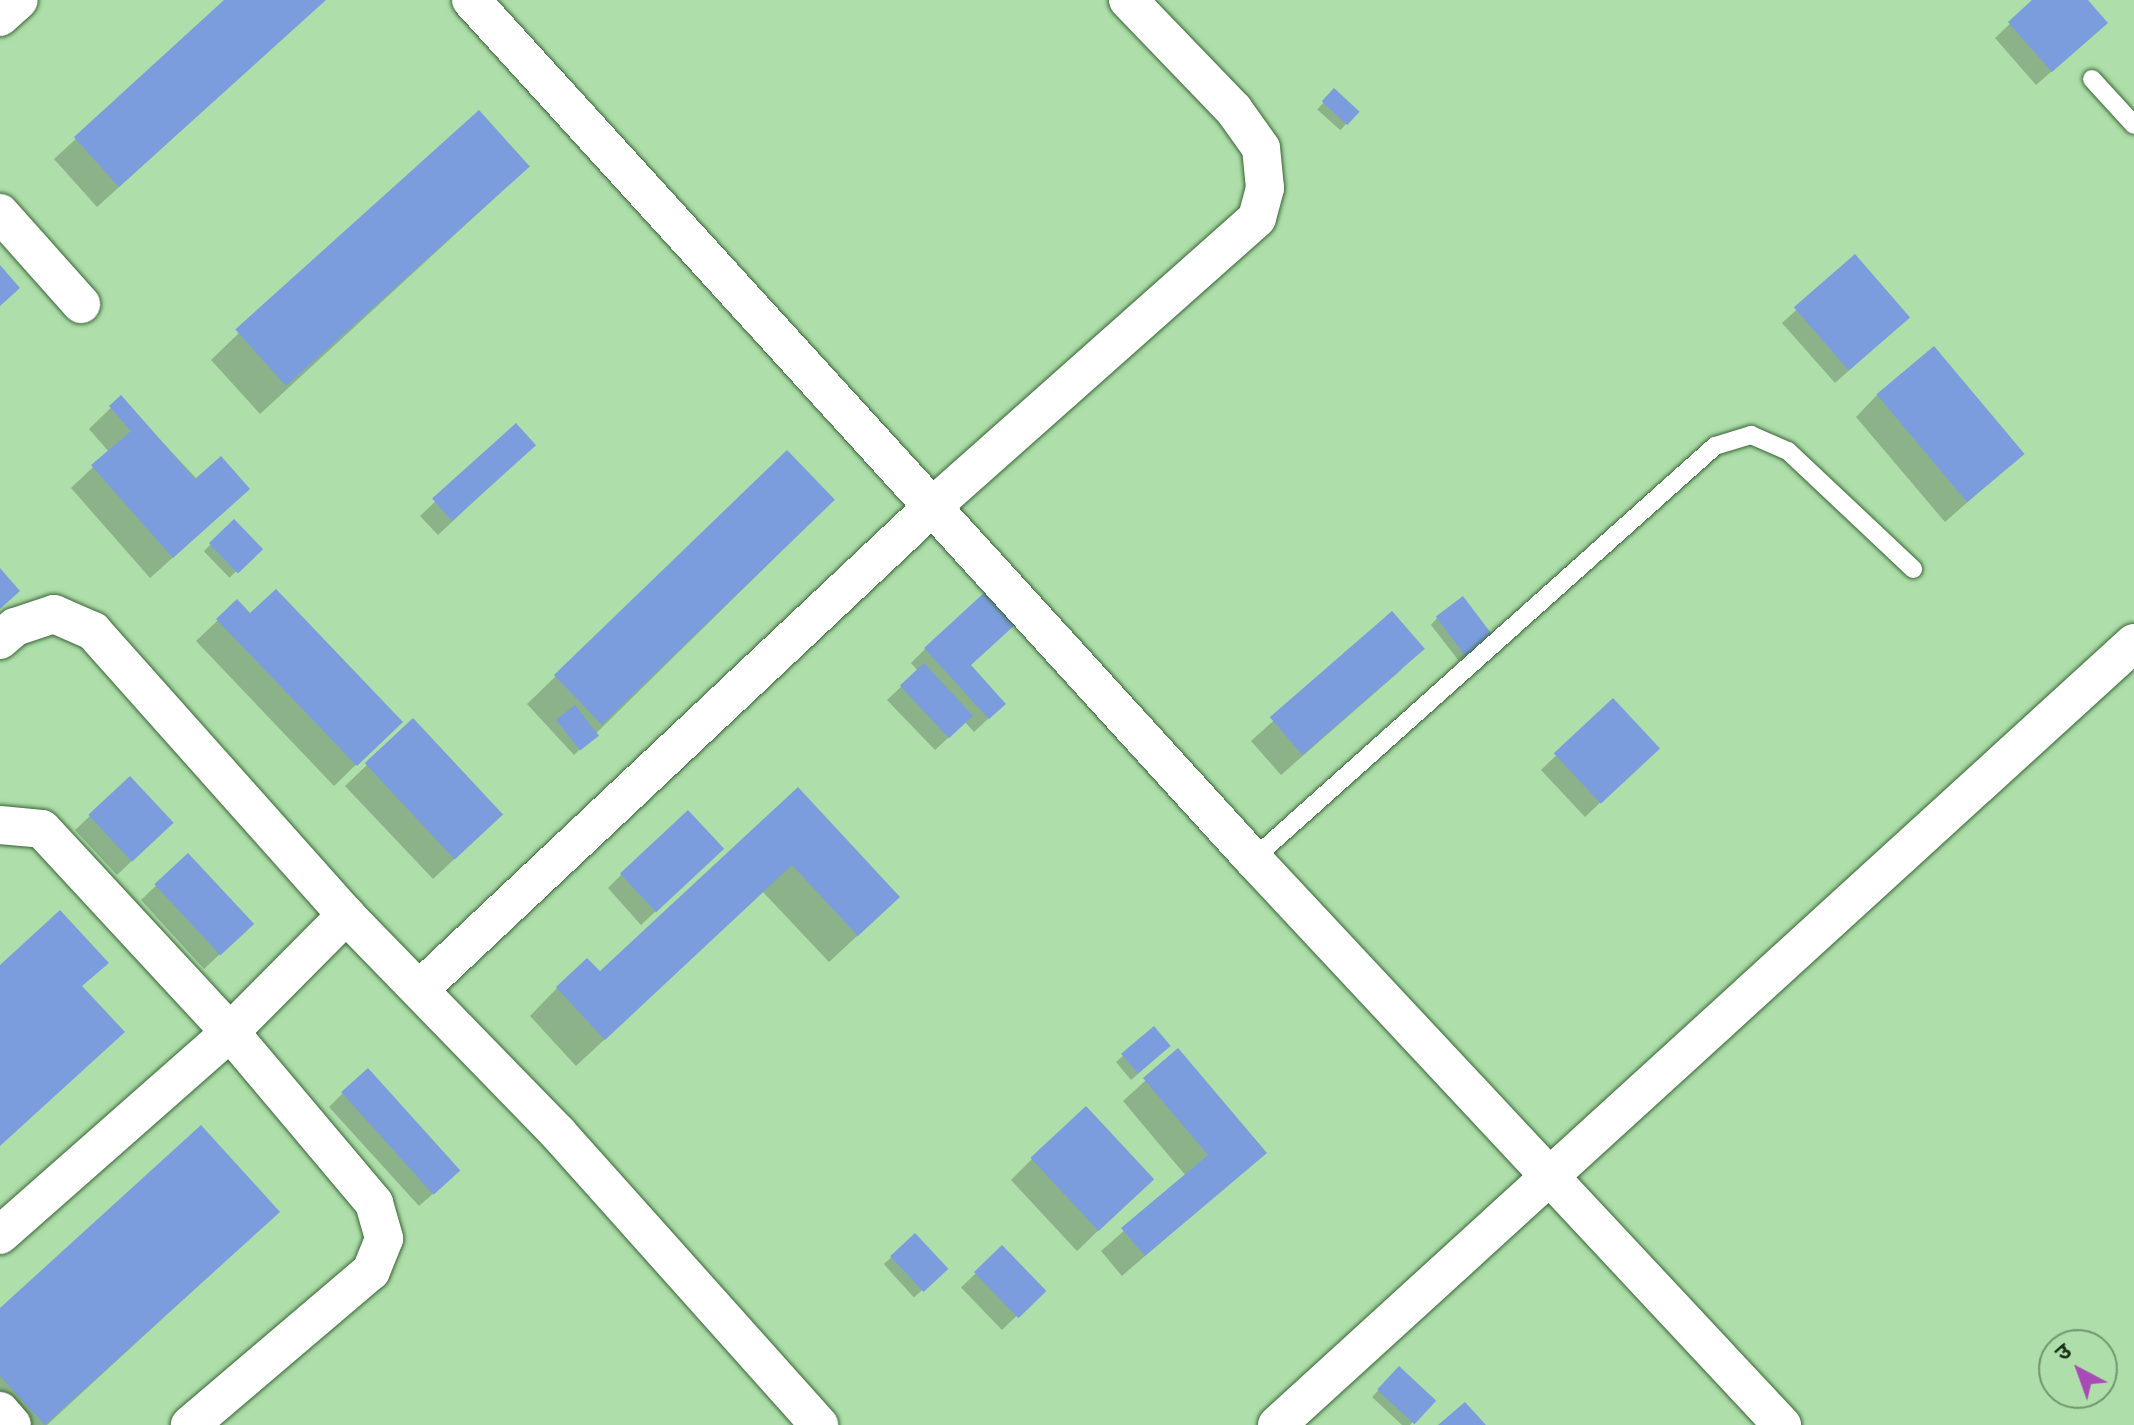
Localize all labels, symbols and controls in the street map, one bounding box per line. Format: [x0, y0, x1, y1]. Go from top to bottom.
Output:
north arrow [2038, 1329, 2118, 1409]
text: उ [2051, 1340, 2076, 1365]

